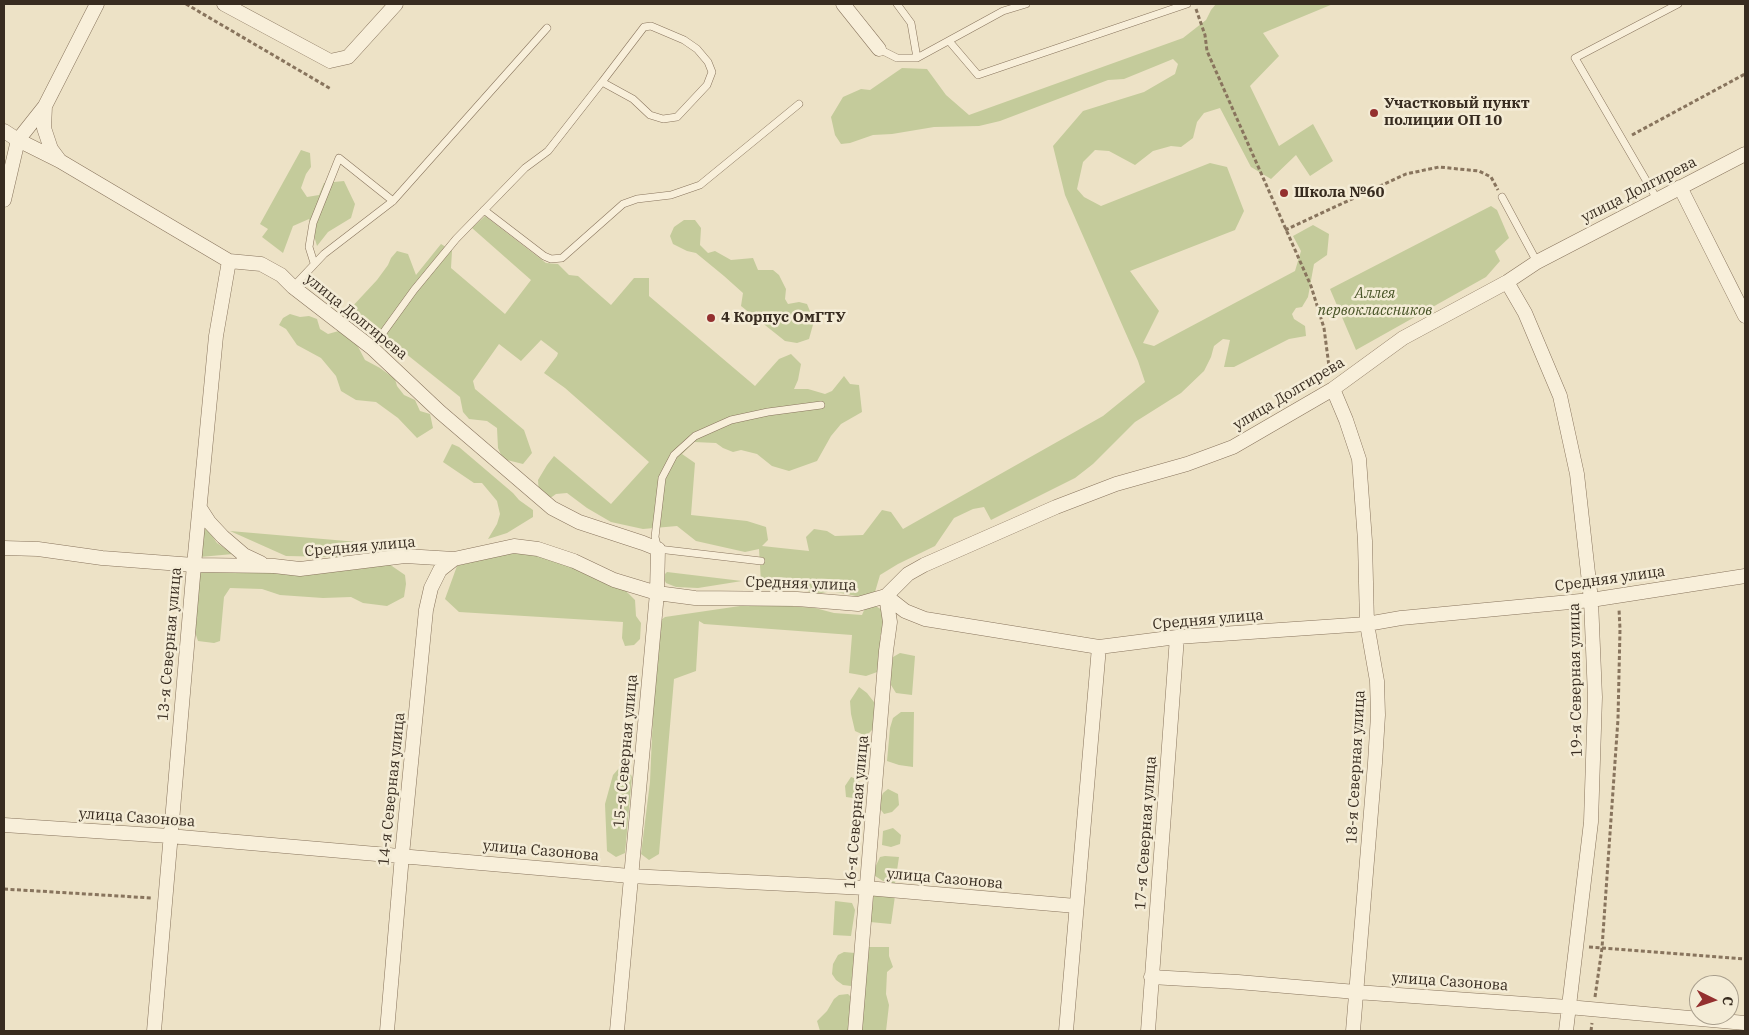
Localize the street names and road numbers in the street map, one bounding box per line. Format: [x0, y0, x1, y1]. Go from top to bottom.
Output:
street label: улица Долгирева [1578, 153, 1700, 227]
street label: улица Долгирева [301, 270, 411, 364]
street label: улица Долгирева [1230, 354, 1348, 434]
street label: Средняя улица [304, 533, 416, 561]
street label: Средняя улица [1554, 562, 1666, 596]
street label: 13-я Северная улица [154, 566, 186, 722]
street label: Средняя улица [745, 573, 857, 595]
street label: 19-я Северная улица [1566, 603, 1586, 757]
street label: Средняя улица [1152, 606, 1264, 634]
street label: 15-я Северная улица [610, 673, 642, 829]
street label: 18-я Северная улица [1343, 690, 1369, 844]
street label: 14-я Северная улица [375, 711, 409, 867]
street label: 16-я Северная улица [841, 734, 873, 890]
street label: 17-я Северная улица [1132, 755, 1160, 911]
street label: улица Сазонова [78, 805, 196, 831]
street label: улица Сазонова [482, 837, 600, 865]
street label: улица Сазонова [886, 865, 1004, 893]
street label: улица Сазонова [1391, 969, 1509, 995]

